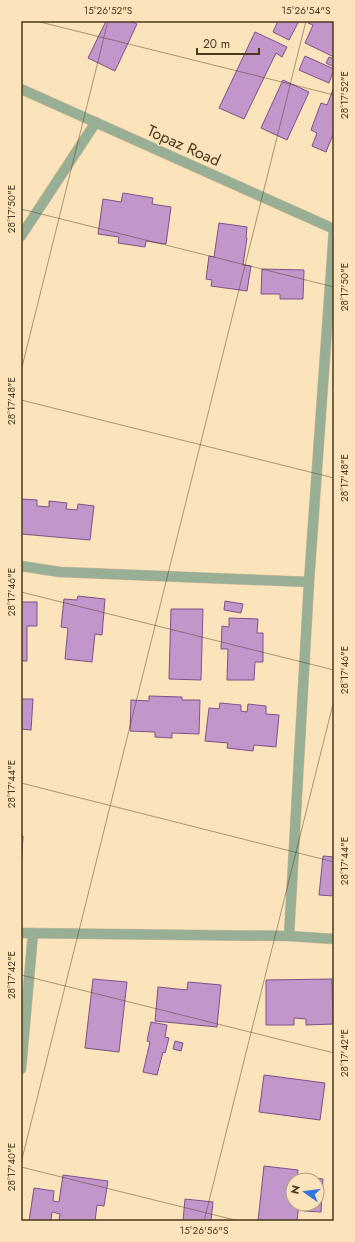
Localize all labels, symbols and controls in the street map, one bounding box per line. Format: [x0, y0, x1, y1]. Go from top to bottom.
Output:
text: 15°26'52"S [84, 3, 133, 18]
text: 15°26'54"S [282, 3, 331, 18]
scale bar [197, 30, 259, 56]
text: 20 m [203, 35, 230, 53]
text: 28°17'52"E [337, 71, 352, 119]
street label: Topaz Road [143, 119, 224, 172]
text: 28°17'50"E [4, 185, 19, 233]
text: 28°17'50"E [337, 263, 352, 311]
text: 28°17'48"E [4, 377, 19, 425]
text: 28°17'48"E [337, 454, 352, 502]
text: 28°17'46"E [4, 568, 19, 616]
text: 28°17'46"E [337, 646, 352, 694]
text: 28°17'44"E [4, 760, 19, 808]
text: 28°17'44"E [337, 837, 352, 885]
text: 28°17'42"E [4, 951, 19, 999]
text: 28°17'42"E [337, 1029, 352, 1077]
text: 28°17'40"E [4, 1143, 19, 1191]
north arrow [285, 1172, 325, 1212]
text: N [286, 1183, 304, 1196]
text: 15°26'56"S [180, 1223, 229, 1238]

